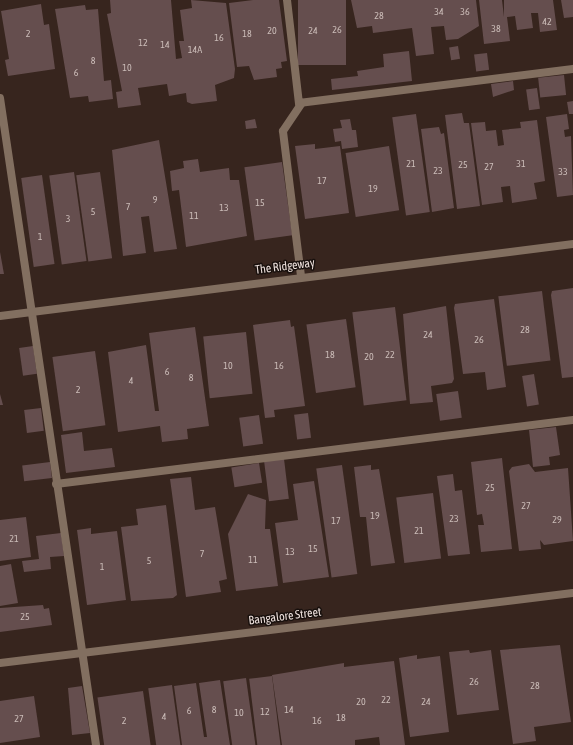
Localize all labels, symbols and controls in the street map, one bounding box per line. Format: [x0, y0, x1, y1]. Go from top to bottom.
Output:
house number: 34 [434, 6, 444, 18]
house number: 36 [460, 6, 470, 18]
house number: 28 [374, 10, 384, 22]
house number: 42 [542, 16, 552, 28]
house number: 38 [491, 23, 501, 35]
house number: 26 [332, 24, 342, 36]
house number: 20 [267, 25, 277, 37]
house number: 24 [308, 25, 318, 37]
house number: 2 [26, 28, 30, 40]
house number: 18 [242, 28, 252, 40]
house number: 16 [214, 32, 224, 44]
house number: 12 [138, 37, 148, 49]
house number: 14 [160, 39, 170, 51]
house number: 14A [188, 44, 202, 56]
house number: 8 [91, 55, 95, 67]
house number: 10 [122, 62, 132, 74]
house number: 6 [74, 67, 78, 79]
house number: 21 [406, 158, 416, 170]
house number: 31 [516, 158, 526, 170]
house number: 25 [458, 159, 468, 171]
house number: 27 [484, 161, 494, 173]
house number: 23 [433, 165, 443, 177]
house number: 33 [558, 166, 568, 178]
house number: 17 [317, 175, 327, 187]
house number: 19 [368, 183, 378, 195]
house number: 9 [153, 194, 157, 206]
house number: 15 [255, 197, 265, 209]
house number: 7 [126, 201, 130, 213]
house number: 13 [219, 202, 229, 214]
house number: 5 [91, 206, 95, 218]
house number: 11 [189, 210, 199, 222]
house number: 3 [66, 213, 70, 225]
house number: 1 [38, 231, 42, 243]
street label: The Ridgeway [254, 256, 316, 278]
house number: 28 [520, 324, 530, 336]
house number: 24 [423, 329, 433, 341]
house number: 26 [474, 334, 484, 346]
house number: 18 [325, 349, 335, 361]
house number: 22 [385, 349, 395, 361]
house number: 20 [364, 351, 374, 363]
house number: 10 [223, 360, 233, 372]
house number: 16 [274, 360, 284, 372]
house number: 6 [165, 366, 169, 378]
house number: 8 [189, 372, 193, 384]
house number: 4 [129, 375, 133, 387]
house number: 2 [76, 384, 80, 396]
house number: 25 [485, 482, 495, 494]
house number: 27 [521, 500, 531, 512]
house number: 19 [370, 510, 380, 522]
house number: 23 [449, 513, 459, 525]
house number: 29 [552, 514, 562, 526]
house number: 17 [331, 515, 341, 527]
house number: 21 [414, 525, 424, 537]
house number: 21 [9, 533, 19, 545]
house number: 15 [308, 543, 318, 555]
house number: 13 [285, 546, 295, 558]
house number: 7 [200, 548, 204, 560]
house number: 11 [248, 554, 258, 566]
house number: 5 [147, 555, 151, 567]
house number: 1 [100, 561, 104, 573]
street label: Bangalore Street [248, 605, 322, 629]
house number: 25 [20, 611, 30, 623]
house number: 26 [469, 676, 479, 688]
house number: 28 [530, 680, 540, 692]
house number: 22 [381, 694, 391, 706]
house number: 20 [356, 696, 366, 708]
house number: 24 [421, 696, 431, 708]
house number: 8 [212, 704, 216, 716]
house number: 14 [284, 704, 294, 716]
house number: 6 [187, 705, 191, 717]
house number: 12 [260, 706, 270, 718]
house number: 10 [234, 707, 244, 719]
house number: 4 [162, 711, 166, 723]
house number: 18 [336, 712, 346, 724]
house number: 27 [14, 713, 24, 725]
house number: 2 [122, 715, 126, 727]
house number: 16 [312, 715, 322, 727]

